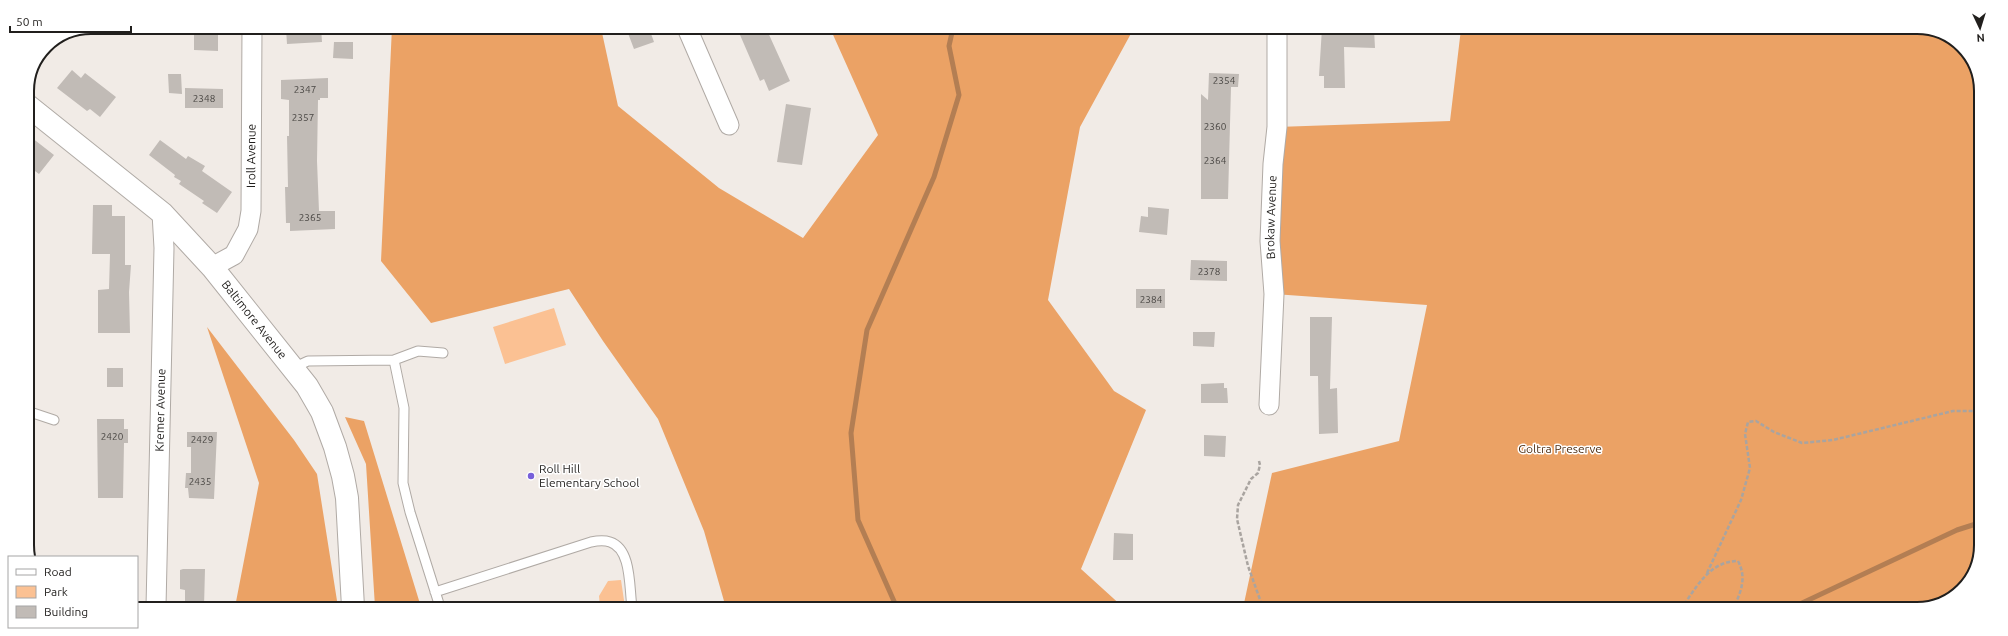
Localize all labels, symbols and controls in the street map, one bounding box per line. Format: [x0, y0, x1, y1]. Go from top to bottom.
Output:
scale bar [10, 8, 131, 34]
north arrow [1960, 8, 2000, 48]
text: 50 m [16, 15, 43, 28]
text: N [1976, 32, 1985, 44]
house number: 2354 [1213, 75, 1236, 86]
house number: 2347 [294, 84, 316, 95]
house number: 2348 [193, 93, 216, 104]
house number: 2357 [292, 112, 314, 123]
house number: 2360 [1204, 121, 1227, 132]
street label: Iroll Avenue [244, 124, 257, 188]
house number: 2364 [1204, 155, 1227, 166]
street label: Brokaw Avenue [1263, 175, 1279, 260]
house number: 2365 [299, 212, 321, 223]
house number: 2378 [1198, 266, 1221, 277]
street label: Baltimore Avenue [219, 278, 290, 361]
house number: 2384 [1140, 294, 1163, 305]
street label: Kremer Avenue [152, 368, 167, 452]
house number: 2420 [101, 431, 124, 442]
house number: 2429 [191, 434, 213, 445]
park label: Goltra Preserve [1518, 442, 1602, 455]
place label: Roll Hill Elementary School [539, 462, 639, 489]
marker: Roll Hill Elementary School [526, 471, 536, 481]
house number: 2435 [189, 476, 211, 487]
legend [8, 556, 138, 628]
text: Road [44, 565, 72, 578]
text: Park [44, 585, 68, 598]
text: Building [44, 605, 88, 618]

